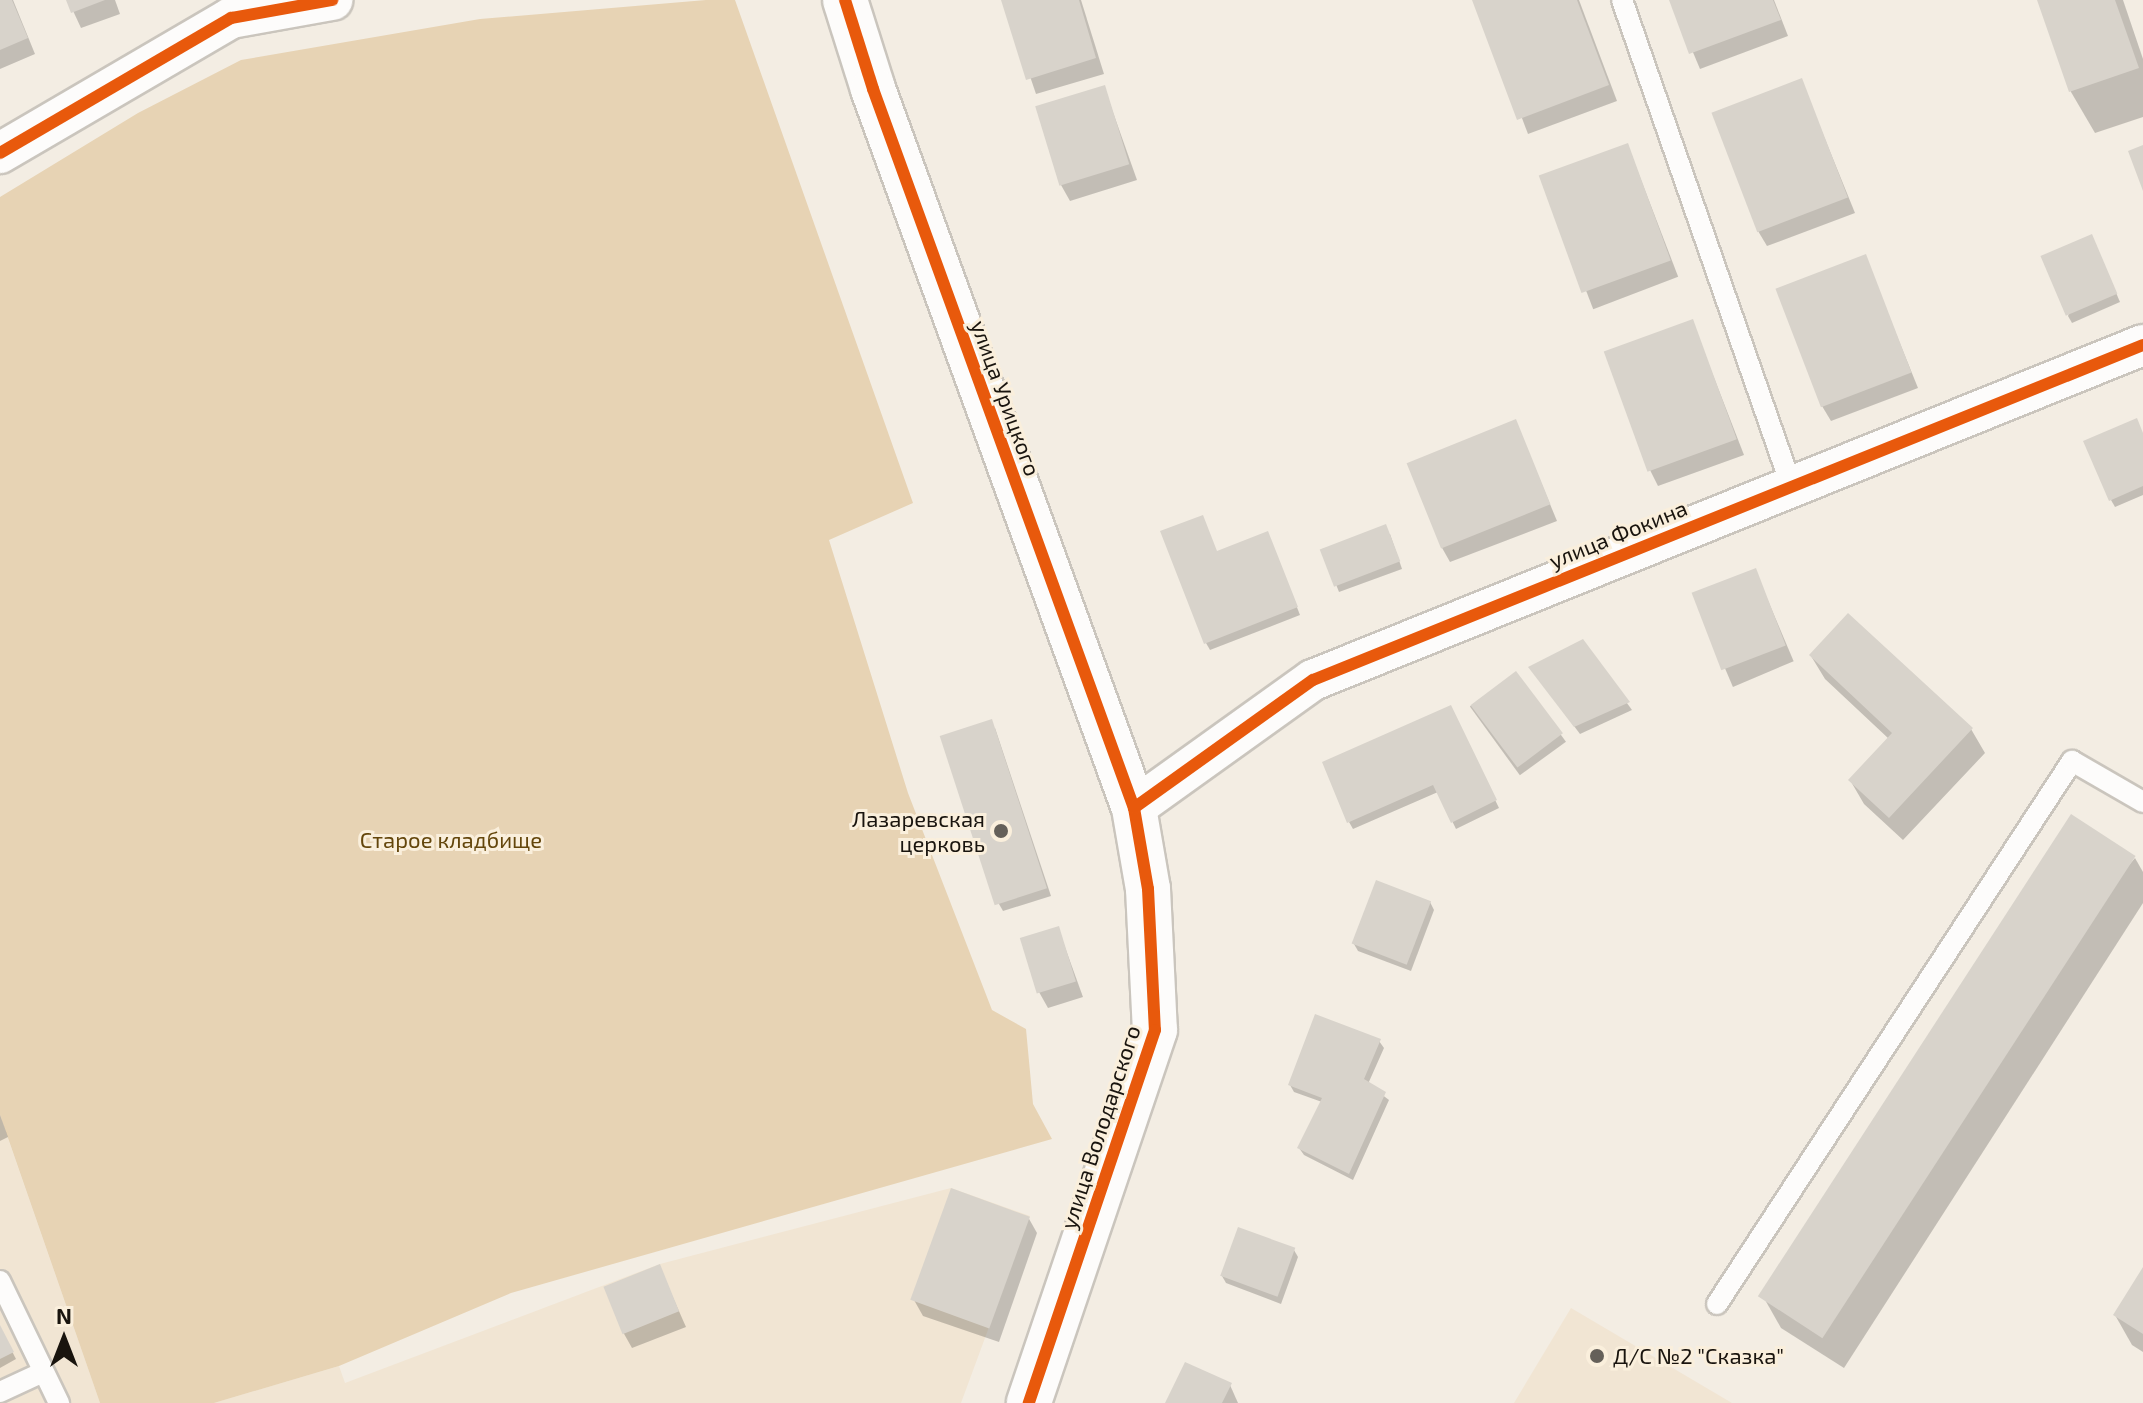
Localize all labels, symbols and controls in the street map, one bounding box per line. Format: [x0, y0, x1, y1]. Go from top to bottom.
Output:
street label: улица Урицкого [966, 317, 1046, 479]
street label: улица Фокина [1545, 494, 1691, 574]
place label: Лазаревская церковь [852, 805, 985, 856]
marker: Лазаревская церковь [992, 822, 1010, 840]
park label: Старое кладбище [360, 827, 542, 853]
street label: улица Володарского [1055, 1022, 1145, 1232]
north arrow [24, 1299, 104, 1379]
text: N [56, 1302, 72, 1328]
place label: Д/С №2 "Сказка" [1613, 1343, 1784, 1369]
marker: Д/С №2 "Сказка" [1588, 1347, 1606, 1365]

